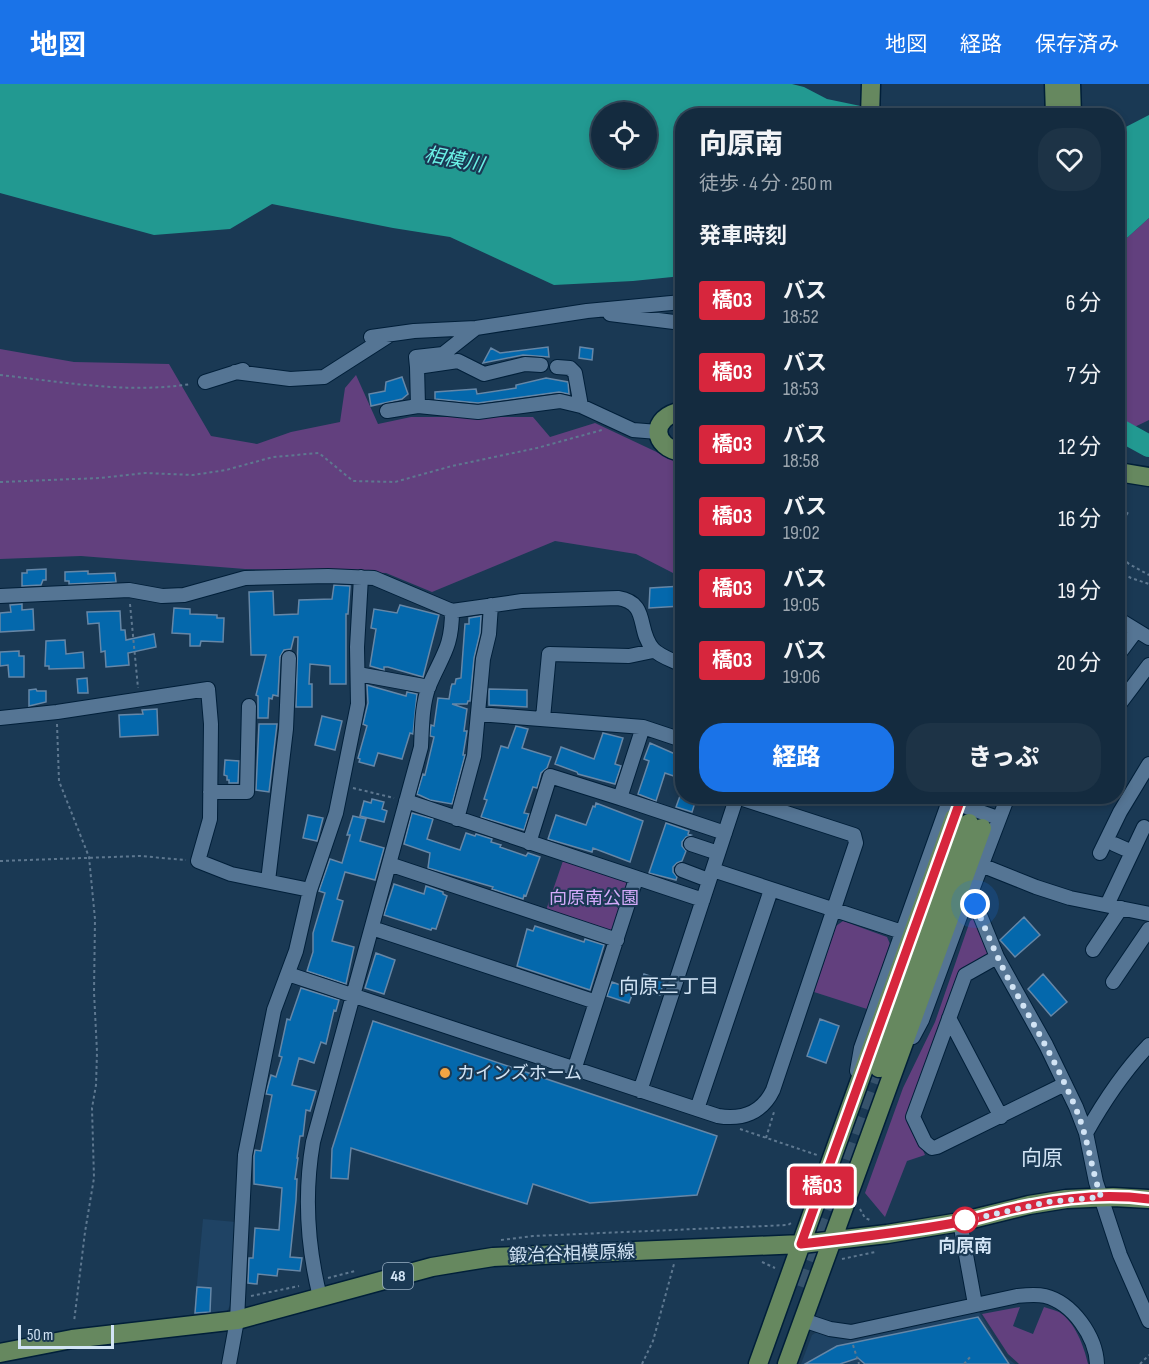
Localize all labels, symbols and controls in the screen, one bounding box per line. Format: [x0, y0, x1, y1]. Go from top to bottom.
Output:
text: 地図 [30, 29, 86, 62]
text: 地図 [885, 32, 927, 57]
text: 経路 [960, 32, 1002, 57]
text: 保存済み [1035, 32, 1119, 57]
map controls [591, 102, 657, 168]
button: locate [591, 102, 657, 168]
text: 向原南 [699, 128, 783, 161]
button: heart [1038, 128, 1101, 191]
water label: 相模川 [422, 142, 488, 178]
text: 徒歩 · 4 分 · 250 m [699, 172, 832, 196]
text: 発車時刻 [699, 223, 787, 250]
text: バス [783, 278, 827, 305]
text: 橋03 [712, 288, 752, 313]
text: 6 分 [1066, 290, 1101, 317]
text: 18:52 [783, 305, 819, 329]
text: バス [783, 350, 827, 377]
text: 橋03 [712, 360, 752, 385]
text: 7 分 [1067, 362, 1101, 389]
text: 18:53 [783, 377, 819, 401]
text: バス [783, 422, 827, 449]
text: 橋03 [712, 432, 752, 457]
text: 12 分 [1058, 434, 1101, 461]
text: 18:58 [783, 449, 819, 473]
text: バス [783, 494, 827, 521]
text: 橋03 [712, 504, 752, 529]
text: 16 分 [1058, 506, 1101, 533]
text: 19:02 [783, 521, 820, 545]
text: バス [783, 566, 827, 593]
text: 橋03 [712, 576, 752, 601]
text: 19 分 [1058, 578, 1101, 605]
text: 19:05 [783, 593, 820, 617]
text: バス [783, 638, 827, 665]
text: 橋03 [712, 648, 752, 673]
text: 20 分 [1057, 650, 1101, 677]
text: 19:06 [783, 665, 820, 689]
button: 経路 [699, 723, 894, 792]
button: きっぷ [906, 723, 1101, 792]
park label: 向原南公園 [549, 888, 639, 909]
your location [960, 889, 990, 919]
district label: 向原三丁目 [619, 975, 719, 999]
place label: カインズホーム [457, 1063, 582, 1084]
marker: カインズホーム [438, 1066, 452, 1080]
district label: 向原 [1021, 1146, 1063, 1171]
line badge: 橋03 [788, 1166, 856, 1206]
text: 橋03 [802, 1174, 842, 1199]
marker: 向原南 [952, 1207, 978, 1233]
place label: 向原南 [938, 1236, 992, 1257]
street label: 鍛冶谷相模原線 [509, 1241, 635, 1267]
road number: 48 [383, 1263, 413, 1289]
scale bar [18, 1322, 114, 1350]
text: 50 m [27, 1326, 53, 1345]

